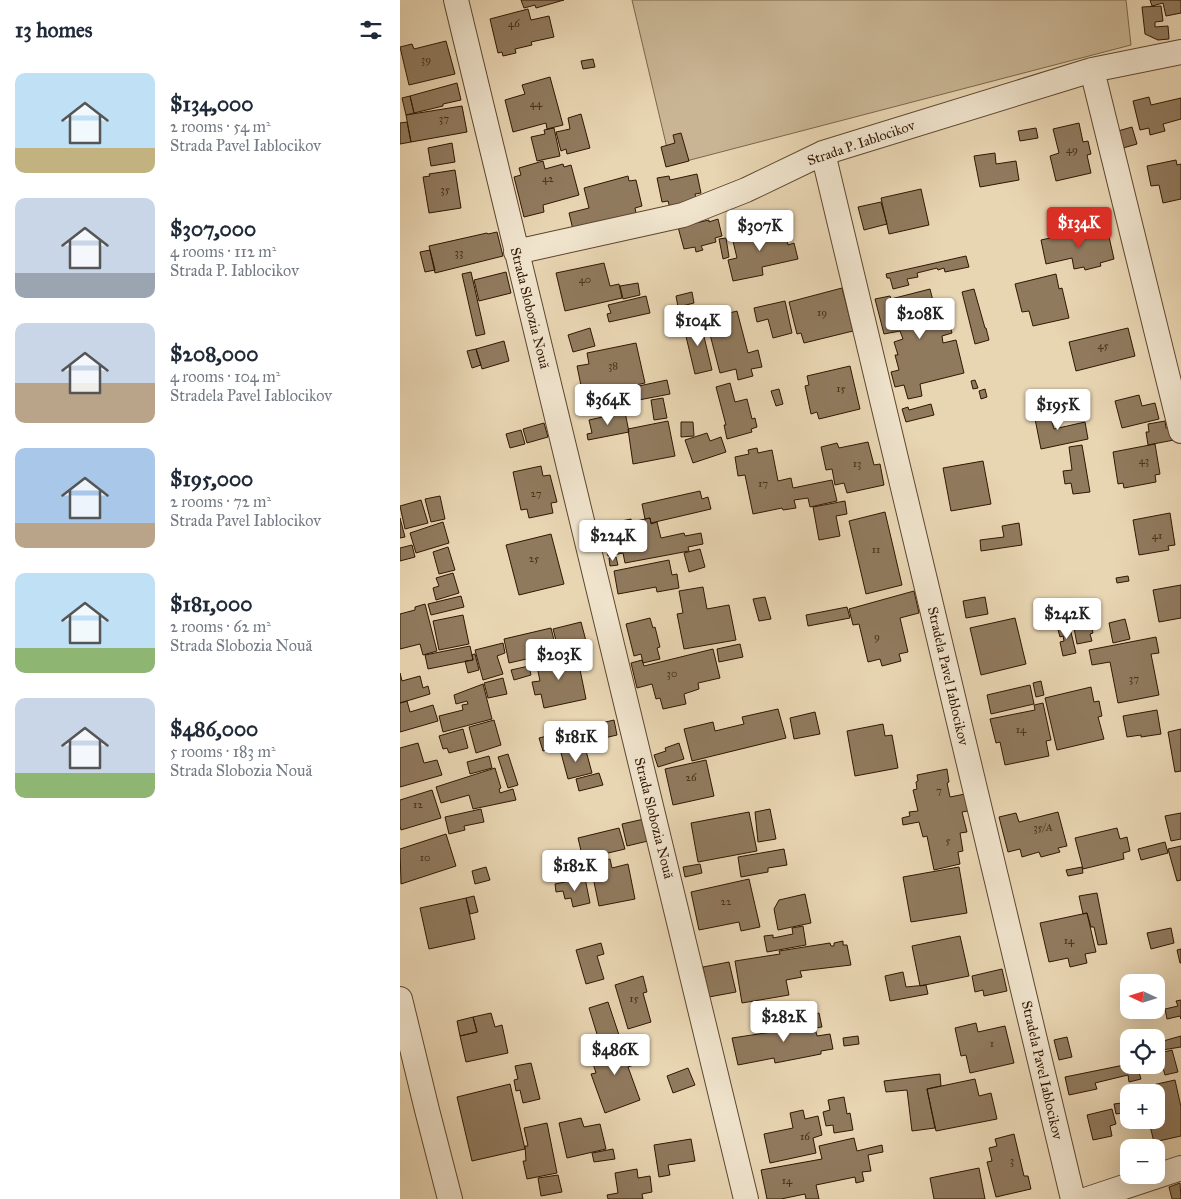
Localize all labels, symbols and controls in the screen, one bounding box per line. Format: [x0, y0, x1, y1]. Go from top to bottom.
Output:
icon: filters [357, 16, 385, 44]
text: 13 homes [15, 17, 92, 43]
house number: 46 [508, 17, 520, 30]
house number: 39 [421, 53, 431, 66]
text: $134,000 [170, 91, 254, 117]
icon: home [55, 93, 115, 153]
house number: 44 [530, 97, 543, 110]
house number: 37 [439, 112, 449, 125]
street label: Strada P. Iablocikov [805, 116, 918, 169]
text: 2 rooms · 54 m² [170, 117, 271, 136]
text: Strada Pavel Iablocikov [170, 136, 321, 155]
house number: 49 [1066, 143, 1078, 156]
house number: 42 [542, 172, 554, 185]
house number: 35 [440, 183, 450, 196]
pin: $134K [1044, 206, 1114, 249]
pin: $307K [725, 210, 795, 252]
text: $134K [1058, 213, 1100, 232]
text: $307,000 [170, 216, 256, 242]
text: $307K [737, 216, 783, 235]
icon: home [55, 218, 115, 278]
text: 4 rooms · 112 m² [170, 242, 276, 261]
house number: 33 [455, 246, 463, 259]
street label: Strada Slobozia Nouă [507, 246, 553, 371]
text: Strada P. Iablocikov [170, 261, 299, 280]
house number: 40 [579, 273, 591, 286]
pin: $208K [885, 298, 955, 340]
pin: $104K [663, 304, 733, 347]
text: $208K [897, 304, 943, 323]
house number: 19 [817, 306, 827, 319]
text: $104K [675, 311, 721, 330]
house number: 45 [1097, 339, 1109, 352]
text: $208,000 [170, 341, 258, 367]
icon: home [55, 343, 115, 403]
house number: 38 [608, 359, 618, 372]
text: 4 rooms · 104 m² [170, 367, 280, 386]
house number: 15 [836, 382, 846, 395]
pin: $364K [573, 384, 643, 426]
text: Stradela Pavel Iablocikov [170, 386, 332, 405]
pin: $195K [1023, 388, 1093, 431]
text: $364K [586, 390, 630, 409]
text: $195K [1036, 395, 1080, 414]
house number: 43 [1139, 454, 1149, 467]
house number: 13 [853, 457, 861, 470]
text: $195,000 [170, 466, 253, 492]
icon: home [55, 468, 115, 528]
house number: 17 [758, 477, 768, 490]
house number: 27 [531, 487, 542, 500]
text: 2 rooms · 72 m² [170, 492, 271, 511]
text: Strada Pavel Iablocikov [170, 511, 321, 530]
pin: $224K [578, 520, 648, 562]
text: $224K [590, 526, 636, 545]
house number: 41 [1152, 529, 1162, 542]
house number: 11 [872, 543, 880, 556]
house number: 25 [529, 552, 539, 565]
text: $181,000 [170, 591, 252, 617]
icon: home [55, 593, 115, 653]
pin: $242K [1032, 598, 1102, 640]
text: $242K [1044, 604, 1090, 623]
street label: Stradela Pavel Iablocikov [924, 605, 973, 748]
text: 2 rooms · 62 m² [170, 617, 271, 636]
house number: 9 [874, 630, 880, 643]
text: Strada Slobozia Nouă [170, 636, 312, 655]
pin: $203K [524, 638, 594, 681]
text: $203K [537, 645, 581, 664]
house number: 30 [667, 667, 677, 680]
house number: 37 [1129, 672, 1139, 685]
text: $486,000 [170, 716, 258, 742]
icon: home [55, 718, 115, 778]
pin: $181K [541, 720, 611, 763]
house number: 14 [1016, 723, 1027, 736]
text: $181K [555, 727, 597, 746]
text: 5 rooms · 183 m² [170, 742, 276, 761]
street label: Strada Slobozia Nouă [631, 756, 677, 881]
text: Strada Slobozia Nouă [170, 761, 312, 780]
house number: 26 [685, 771, 697, 784]
house number: 7 [936, 784, 942, 797]
house number: 12 [413, 798, 423, 811]
house number: 35/A [1033, 821, 1053, 834]
house number: 5 [945, 834, 951, 847]
pin: $182K [540, 850, 610, 892]
house number: 10 [420, 851, 430, 864]
text: $182K [553, 856, 597, 875]
house number: 22 [721, 895, 732, 908]
house number: 14 [1064, 934, 1075, 947]
north arrow [1120, 974, 1165, 1019]
map controls [1120, 974, 1165, 1184]
house number: 15 [629, 992, 639, 1005]
street label: Stradela Pavel Iablocikov [1018, 999, 1067, 1142]
pin: $282K [749, 1000, 819, 1043]
text: $282K [761, 1007, 807, 1026]
button: locate [1120, 1029, 1165, 1074]
pin: $486K [580, 1034, 650, 1076]
house number: 1 [990, 1037, 994, 1050]
text: $486K [592, 1040, 638, 1059]
button: + [1120, 1084, 1165, 1129]
house number: 16 [800, 1130, 810, 1143]
button: − [1120, 1139, 1165, 1184]
house number: 3 [1010, 1154, 1014, 1167]
house number: 14 [782, 1174, 793, 1187]

